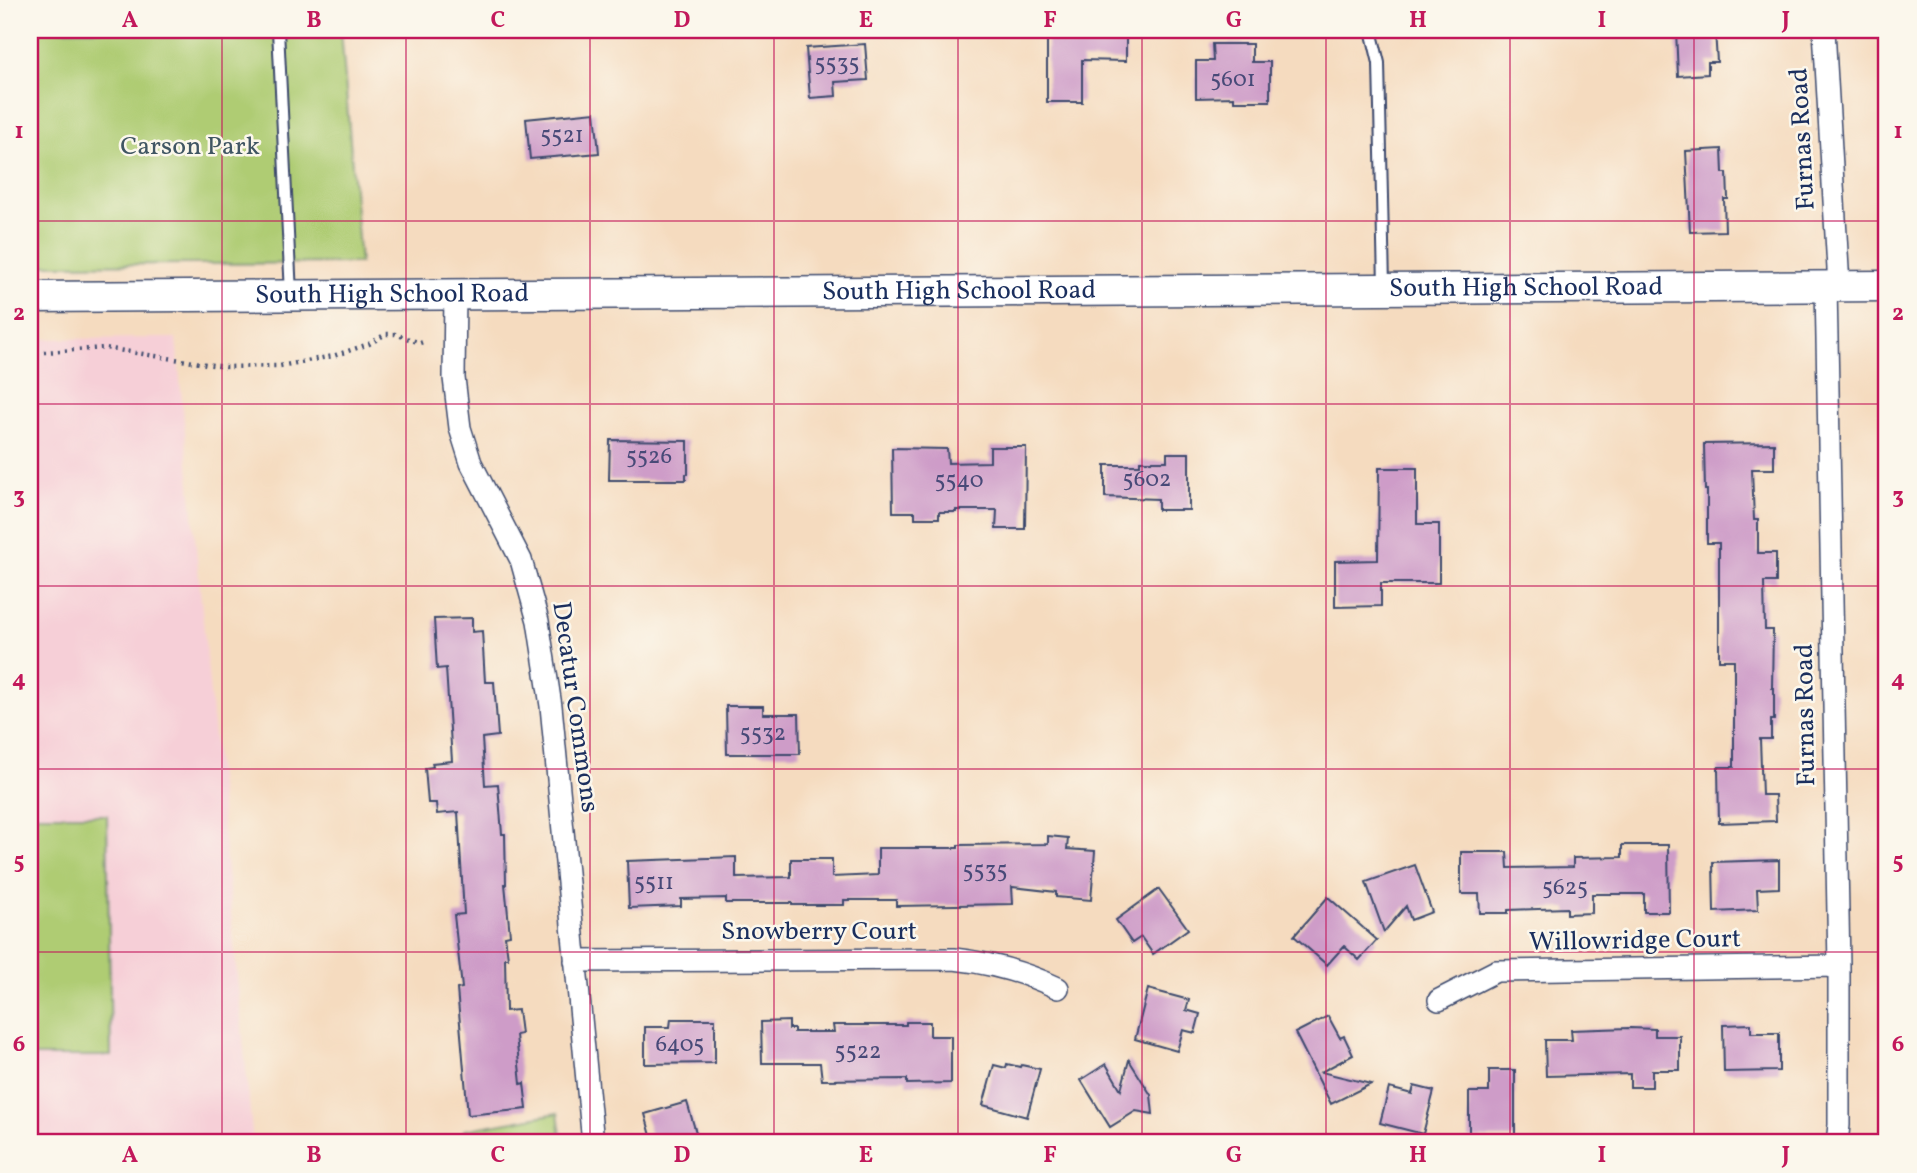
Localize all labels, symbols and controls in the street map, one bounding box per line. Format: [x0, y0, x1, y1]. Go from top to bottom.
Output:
text: A [122, 5, 138, 37]
text: B [306, 5, 322, 37]
text: C [491, 5, 505, 37]
text: D [674, 5, 691, 37]
text: E [859, 5, 873, 37]
text: F [1043, 5, 1057, 37]
text: G [1226, 5, 1242, 37]
text: H [1409, 5, 1427, 37]
text: I [1598, 5, 1606, 37]
text: J [1781, 5, 1790, 37]
house number: 5535 [815, 48, 860, 80]
house number: 5601 [1210, 64, 1256, 96]
street label: Furnas Road [1781, 67, 1825, 211]
text: 1 [14, 116, 24, 148]
text: 1 [1893, 116, 1903, 148]
house number: 5521 [540, 120, 584, 152]
park label: Carson Park [120, 129, 260, 165]
street label: South High School Road [1389, 269, 1663, 307]
street label: South High School Road [822, 273, 1096, 310]
street label: South High School Road [255, 276, 529, 314]
text: 2 [13, 298, 25, 330]
text: 2 [1892, 298, 1904, 330]
house number: 5526 [626, 441, 672, 473]
house number: 5602 [1123, 464, 1171, 496]
house number: 5540 [934, 465, 984, 497]
text: 3 [13, 481, 25, 513]
text: 3 [1892, 481, 1904, 513]
street label: Decatur Commons [542, 599, 608, 815]
street label: Furnas Road [1787, 643, 1825, 787]
text: 4 [12, 664, 26, 696]
text: 4 [1891, 664, 1905, 696]
house number: 5532 [740, 718, 786, 750]
text: 5 [13, 846, 25, 878]
text: 5 [1892, 846, 1904, 878]
house number: 5535 [963, 855, 1008, 887]
house number: 5511 [634, 867, 674, 899]
house number: 5625 [1542, 872, 1588, 904]
street label: Snowberry Court [721, 914, 917, 950]
street label: Willowridge Court [1529, 921, 1741, 961]
text: 6 [13, 1029, 25, 1061]
house number: 6405 [656, 1029, 704, 1061]
text: 6 [1892, 1029, 1904, 1061]
house number: 5522 [835, 1036, 881, 1068]
text: A [122, 1140, 138, 1172]
text: B [306, 1140, 322, 1172]
text: C [491, 1140, 505, 1172]
text: D [674, 1140, 691, 1172]
text: E [859, 1140, 873, 1172]
text: F [1043, 1140, 1057, 1172]
text: G [1226, 1140, 1242, 1172]
text: H [1409, 1140, 1427, 1172]
text: I [1598, 1140, 1606, 1172]
text: J [1781, 1140, 1790, 1172]

